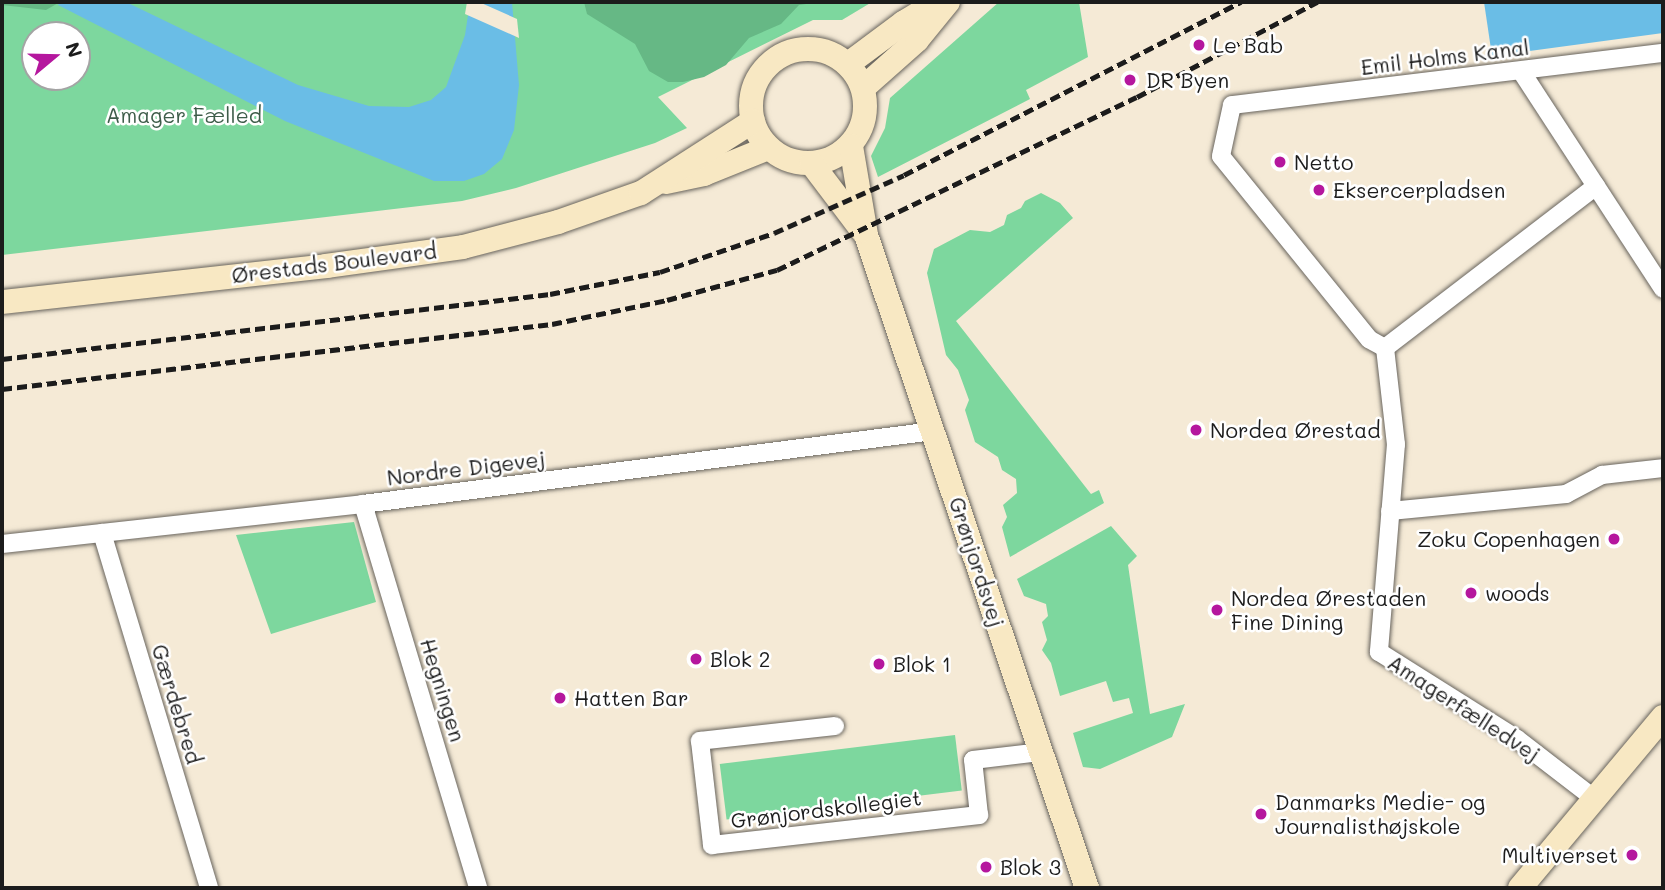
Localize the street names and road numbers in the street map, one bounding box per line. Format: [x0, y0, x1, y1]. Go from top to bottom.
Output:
street label: Emil Holms Kanal [1359, 34, 1531, 80]
street label: Ørestads Boulevard [230, 238, 438, 288]
street label: Nordre Digevej [385, 446, 547, 490]
street label: Grønjordsvej [944, 494, 1010, 630]
street label: Hegningen [415, 635, 471, 745]
street label: Gærdebred [147, 641, 207, 767]
street label: Amagerfælledvej [1383, 649, 1545, 767]
street label: Grønjordskollegiet [729, 785, 923, 833]

